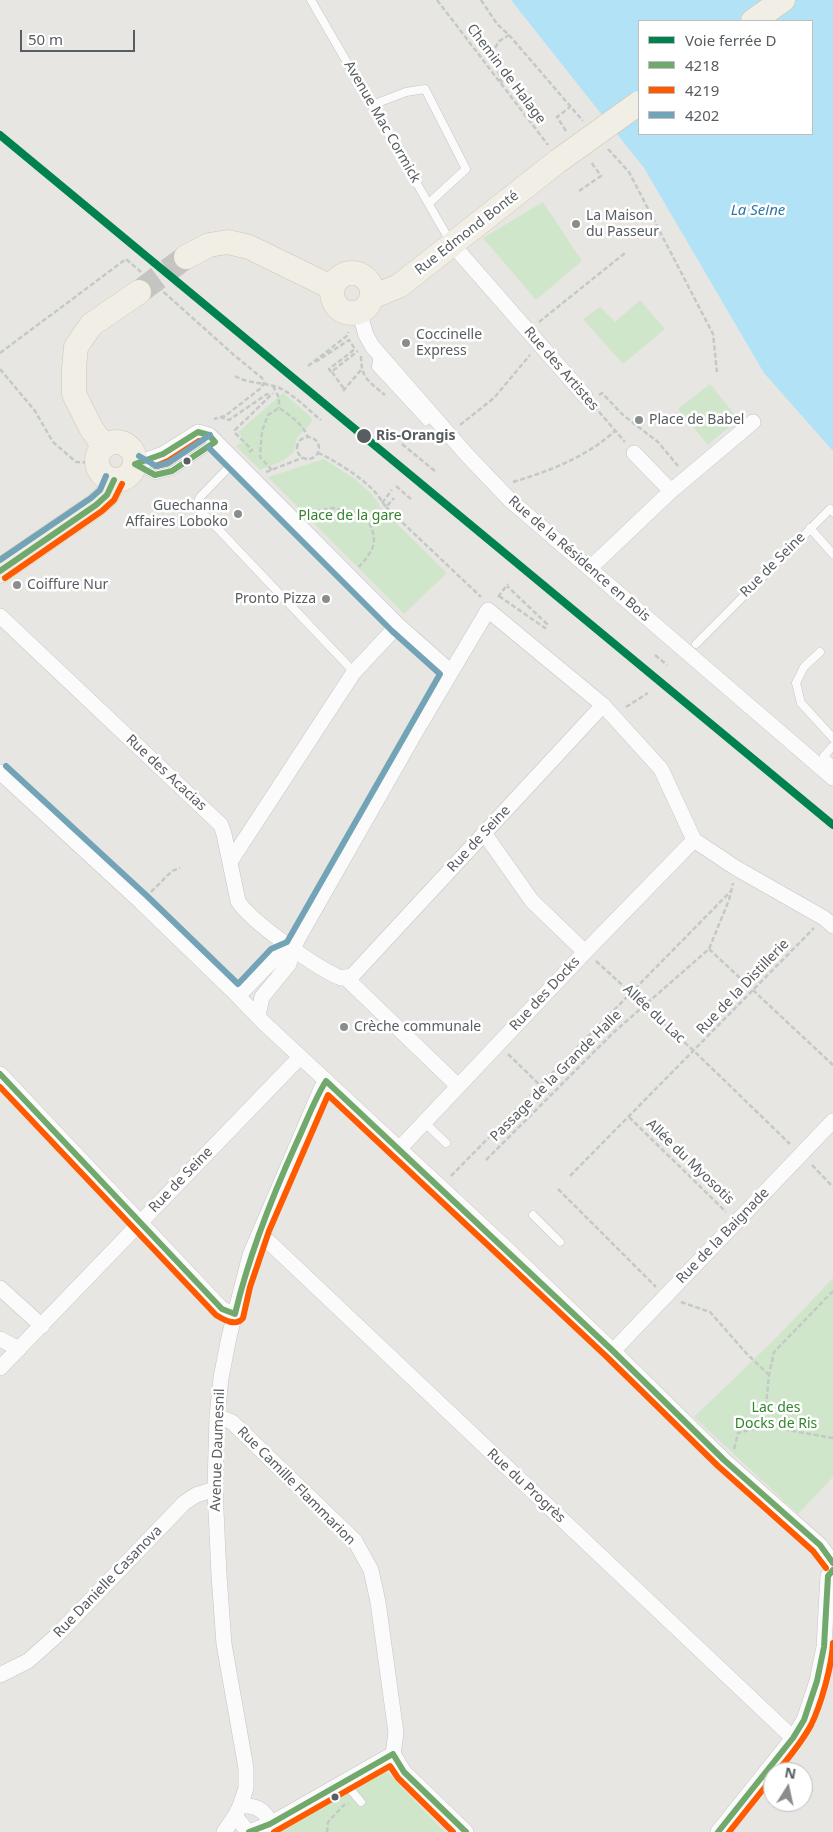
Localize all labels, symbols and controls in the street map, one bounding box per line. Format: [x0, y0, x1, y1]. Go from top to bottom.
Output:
scale bar [22, 20, 138, 52]
legend [638, 20, 813, 135]
street label: Chemin de Halage [463, 21, 549, 127]
text: 50 m [28, 29, 63, 49]
text: Voie ferrée D [685, 30, 777, 50]
text: 4218 [685, 55, 719, 75]
street label: Avenue Mac Cormick [340, 58, 424, 186]
text: 4219 [685, 80, 719, 100]
text: 4202 [685, 105, 719, 125]
street label: Rue Edmond Bonté [412, 187, 522, 279]
water label: La Seine [731, 202, 785, 220]
place label: La Maison du Passeur [586, 208, 659, 240]
marker: La Maison du Passeur [570, 218, 582, 230]
street label: Rue des Artistes [520, 324, 602, 414]
place label: Coccinelle Express [416, 327, 482, 360]
marker: Coccinelle Express [400, 337, 412, 349]
place label: Place de Babel [649, 412, 744, 428]
marker: Place de Babel [633, 414, 645, 426]
marker: Ris-Orangis [355, 427, 373, 445]
place label: Ris-Orangis [376, 428, 455, 444]
unlabelled marker [182, 456, 192, 466]
street label: Rue de la Résidence en Bois [505, 493, 653, 625]
place label: Guechanna Affaires Loboko [125, 498, 228, 530]
marker: Guechanna Affaires Loboko [232, 508, 244, 520]
park label: Place de la gare [298, 508, 402, 524]
street label: Rue de Seine [737, 529, 809, 601]
place label: Coiffure Nur [27, 577, 108, 593]
marker: Coiffure Nur [11, 579, 23, 591]
place label: Pronto Pizza [235, 591, 316, 607]
marker: Pronto Pizza [320, 593, 332, 605]
street label: Rue des Acacias [122, 731, 210, 815]
street label: Rue de Seine [444, 802, 514, 876]
street label: Rue de la Distillerie [693, 936, 793, 1038]
street label: Rue des Docks [506, 953, 584, 1035]
street label: Allée du Lac [620, 981, 688, 1047]
street label: Passage de la Grande Halle [487, 1007, 625, 1145]
place label: Crèche communale [354, 1019, 481, 1035]
marker: Crèche communale [338, 1021, 350, 1033]
street label: Allée du Myosotis [643, 1116, 737, 1208]
street label: Rue de Seine [146, 1144, 216, 1216]
street label: Rue de la Baignade [673, 1185, 773, 1287]
street label: Avenue Daumesnil [207, 1388, 229, 1512]
park label: Lac des Docks de Ris [735, 1400, 817, 1432]
street label: Rue Camille Flammarion [233, 1423, 359, 1549]
street label: Rue du Progrès [483, 1445, 569, 1527]
street label: Rue Danielle Casanova [50, 1523, 166, 1641]
north arrow [763, 1762, 813, 1812]
text: N [783, 1762, 798, 1783]
unlabelled marker [330, 1792, 340, 1802]

